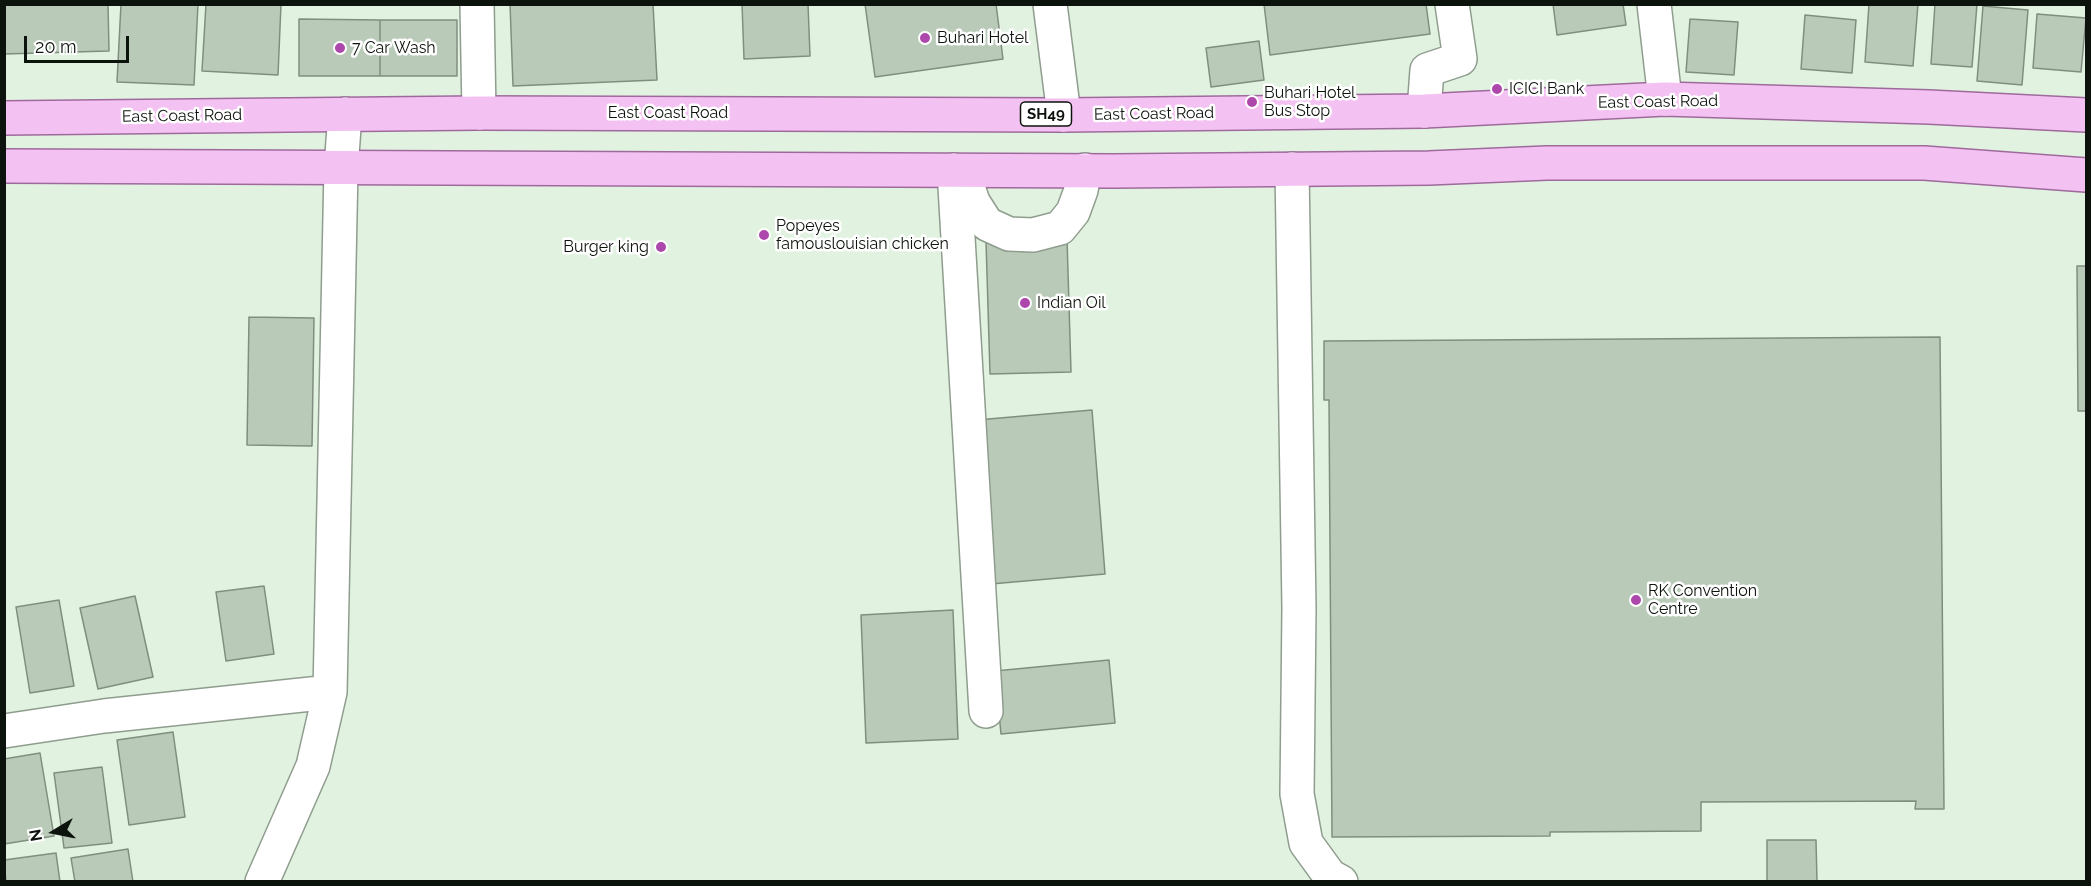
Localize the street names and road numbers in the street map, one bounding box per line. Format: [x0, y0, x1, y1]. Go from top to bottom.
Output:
street label: East Coast Road [1598, 91, 1718, 113]
road number: SH49 [1020, 102, 1072, 126]
street label: East Coast Road [608, 103, 728, 123]
street label: East Coast Road [1094, 103, 1214, 125]
street label: East Coast Road [122, 105, 242, 127]

